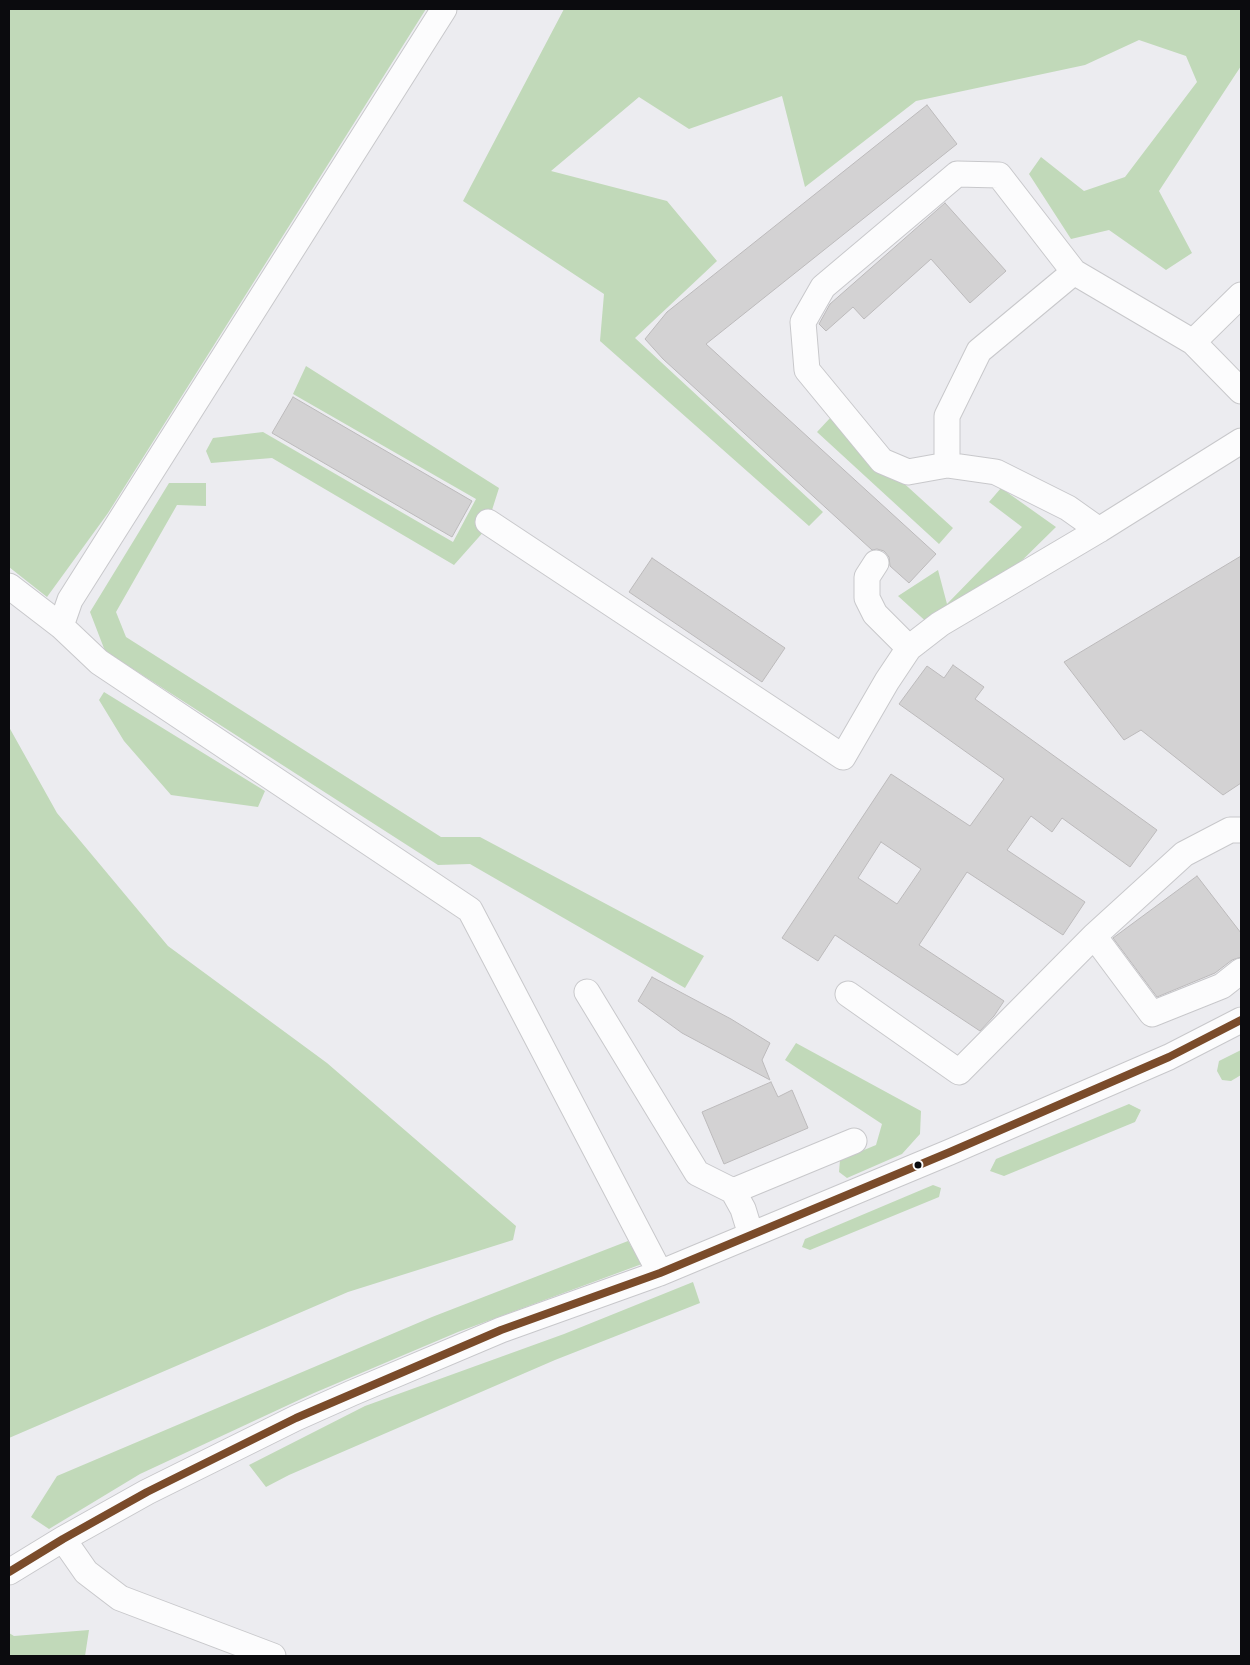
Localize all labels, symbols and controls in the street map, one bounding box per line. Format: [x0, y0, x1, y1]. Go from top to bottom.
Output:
unlabelled marker [913, 1160, 923, 1170]

